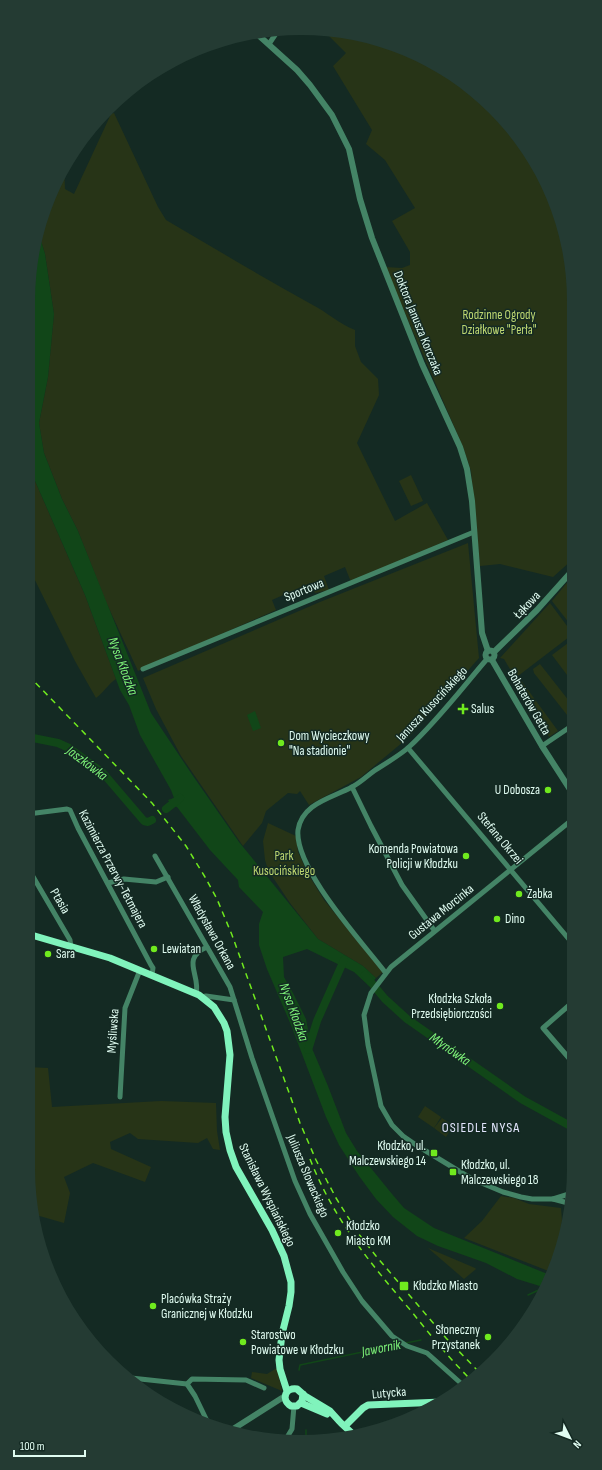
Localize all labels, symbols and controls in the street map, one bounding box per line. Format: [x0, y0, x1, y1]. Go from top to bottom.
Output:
street label: Doktora Janusza Korczaka [390, 269, 446, 377]
park label: Rodzinne Ogrody Działkowe "Perła" [461, 307, 537, 338]
street label: Sportowa [282, 575, 326, 605]
street label: Łąkowa [509, 588, 544, 623]
water label: Nysa Kłodzka [104, 635, 142, 698]
street label: Janusza Kusocińskiego [392, 663, 471, 746]
street label: Bohaterów Getta [504, 666, 554, 738]
place label: Salus [471, 701, 494, 717]
marker: Salus [458, 704, 468, 714]
place label: Dom Wycieczkowy "Na stadionie" [289, 728, 370, 759]
marker: Dom Wycieczkowy "Na stadionie" [276, 738, 286, 748]
water label: Jaszkówka [62, 741, 111, 784]
place label: U Dobosza [495, 782, 540, 798]
marker: U Dobosza [543, 785, 553, 795]
street label: Kazimierza Przerwy-Tetmajera [75, 807, 151, 931]
street label: Stefana Okrzei [474, 809, 526, 867]
place label: Komenda Powiatowa Policji w Kłodzku [368, 841, 458, 872]
park label: Park Kusocińskiego [253, 848, 315, 879]
marker: Komenda Powiatowa Policji w Kłodzku [461, 851, 471, 861]
street label: Gustawa Morcinka [405, 881, 477, 943]
street label: Ptasia [46, 885, 74, 917]
place label: Żabka [527, 885, 553, 902]
marker: Żabka [514, 889, 524, 899]
street label: Władysława Orkana [185, 892, 239, 972]
place label: Dino [505, 911, 525, 927]
marker: Dino [492, 914, 502, 924]
place label: Lewiatan [162, 941, 201, 957]
marker: Lewiatan [149, 944, 159, 954]
place label: Sara [56, 946, 75, 962]
marker: Sara [43, 949, 53, 959]
water label: Nysa Kłodzka [276, 980, 313, 1044]
place label: Kłodzka Szkoła Przedsiębiorczości [411, 991, 492, 1022]
marker: Kłodzka Szkoła Przedsiębiorczości [495, 1001, 505, 1011]
street label: Myśliwska [103, 1008, 123, 1054]
water label: Młynówka [426, 1029, 474, 1069]
district label: OSIEDLE NYSA [442, 1119, 520, 1136]
street label: Juliusza Słowackiego [283, 1131, 333, 1220]
place label: Kłodzko, ul. Malczewskiego 14 [349, 1138, 427, 1169]
street label: Stanisława Wyspiańskiego [235, 1141, 299, 1249]
marker: Kłodzko, ul. Malczewskiego 14 [429, 1148, 439, 1158]
place label: Kłodzko, ul. Malczewskiego 18 [461, 1157, 539, 1188]
marker: Kłodzko, ul. Malczewskiego 18 [448, 1167, 458, 1177]
place label: Kłodzko Miasto KM [346, 1218, 391, 1249]
marker: Kłodzko Miasto KM [333, 1228, 343, 1238]
place label: Kłodzko Miasto [413, 1278, 478, 1294]
marker: Kłodzko Miasto [398, 1280, 410, 1292]
place label: Placówka Straży Granicznej w Kłodzku [161, 1291, 253, 1322]
marker: Placówka Straży Granicznej w Kłodzku [148, 1301, 158, 1311]
place label: Słoneczny Przystanek [432, 1322, 480, 1353]
place label: Starostwo Powiatowe w Kłodzku [251, 1327, 344, 1358]
marker: Słoneczny Przystanek [483, 1332, 493, 1342]
water label: Jawornik [359, 1336, 403, 1360]
marker: Starostwo Powiatowe w Kłodzku [238, 1337, 248, 1347]
street label: Lutycka [371, 1384, 407, 1402]
north arrow [550, 1418, 590, 1458]
scale bar [14, 1432, 85, 1458]
text: N [570, 1438, 584, 1451]
text: 100 m [20, 1439, 45, 1454]

